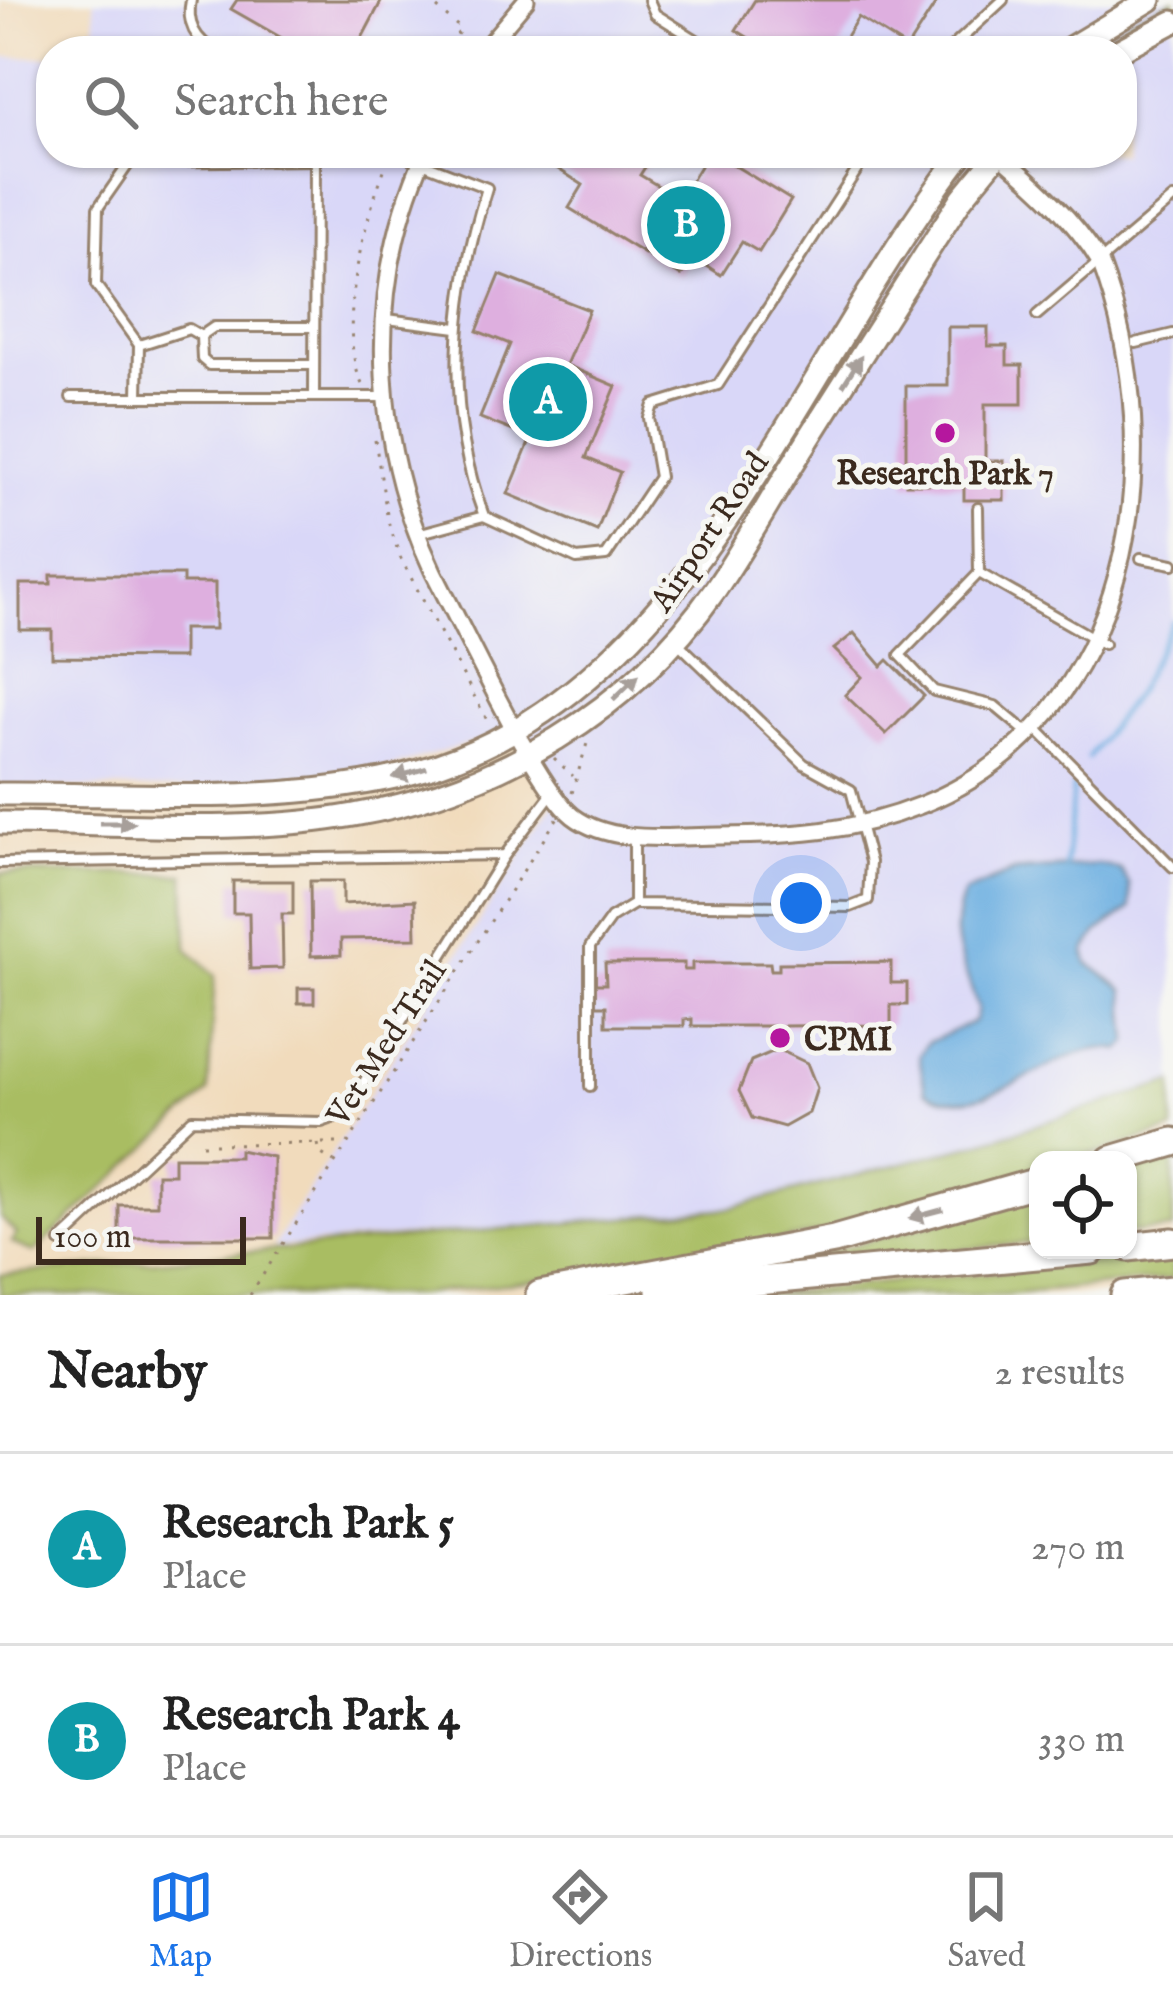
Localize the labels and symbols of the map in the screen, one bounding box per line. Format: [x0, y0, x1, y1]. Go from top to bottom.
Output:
pin: B [647, 180, 725, 270]
one-way arrow [840, 355, 862, 388]
pin: A [509, 357, 587, 447]
marker: Research Park 7 [932, 420, 958, 446]
street label: Airport Road [641, 444, 780, 622]
place label: Research Park 7 [836, 454, 1054, 496]
one-way arrow [611, 674, 640, 702]
one-way arrow [391, 765, 427, 783]
one-way arrow [99, 813, 137, 833]
your location [771, 873, 831, 933]
street label: Vet Med Trail [318, 953, 457, 1136]
place label: CPMI [804, 1020, 892, 1062]
marker: CPMI [767, 1025, 793, 1051]
one-way arrow [907, 1206, 944, 1225]
scale bar [36, 1211, 246, 1264]

